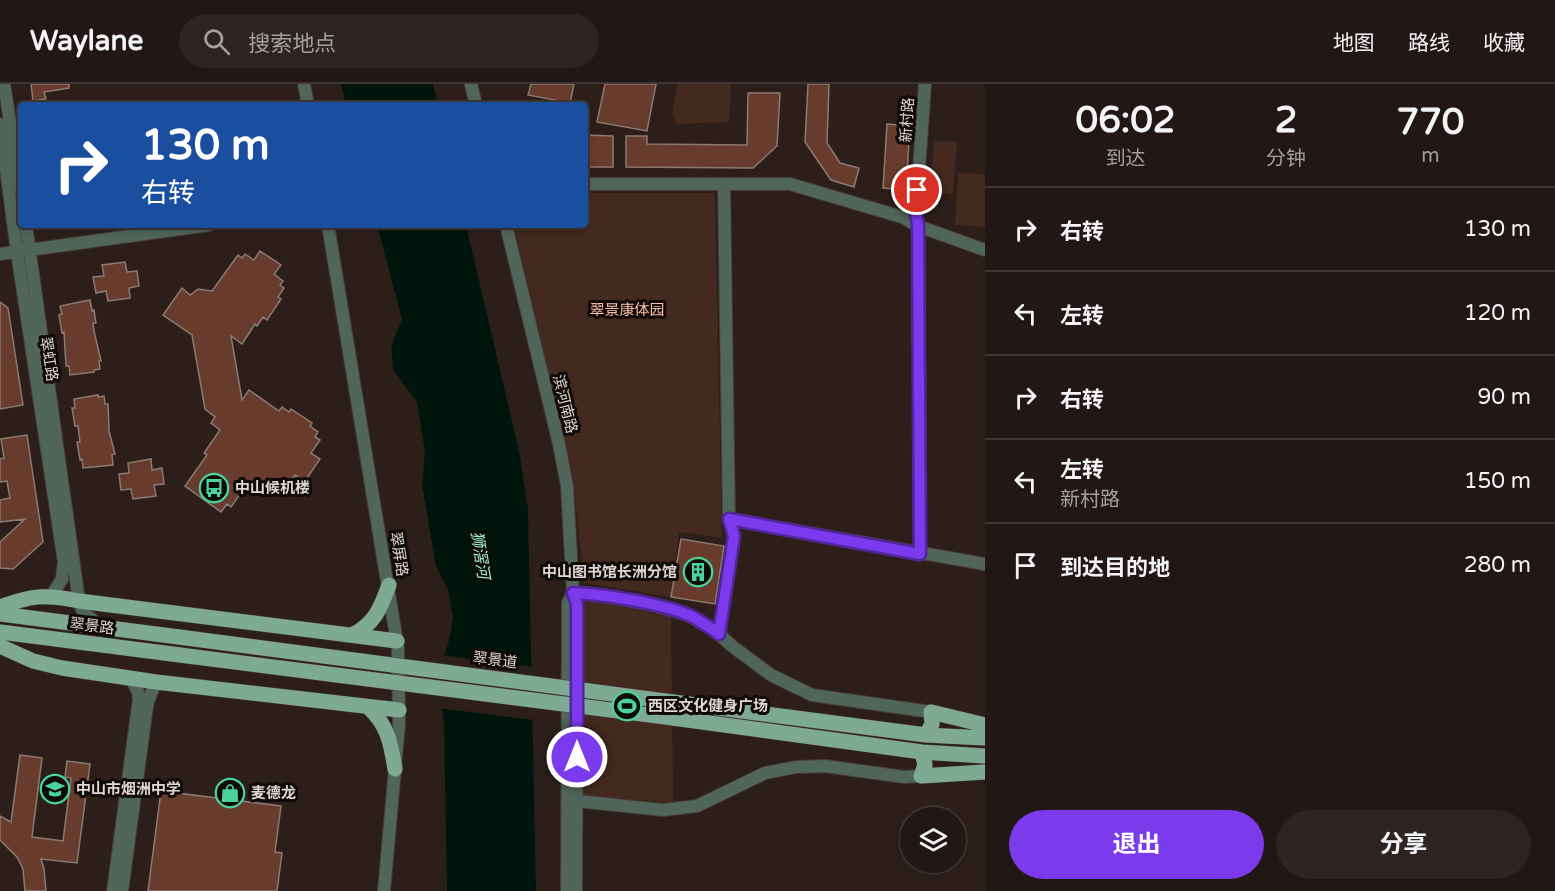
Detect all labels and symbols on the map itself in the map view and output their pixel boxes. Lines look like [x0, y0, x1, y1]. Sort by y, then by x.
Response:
street label: 新村路 [896, 97, 918, 143]
pin [891, 164, 942, 215]
park label: 翠景康体园 [589, 301, 665, 319]
street label: 翠虹路 [37, 335, 61, 383]
street label: 滨河南路 [549, 373, 581, 435]
bus stop icon: 中山候机楼 [198, 472, 230, 504]
place label: 中山候机楼 [235, 479, 310, 497]
street label: 翠屏路 [387, 530, 411, 578]
water label: 狮滘河 [466, 530, 494, 583]
building icon: 中山图书馆长洲分馆 [682, 556, 714, 588]
place label: 中山图书馆长洲分馆 [542, 563, 677, 581]
street label: 翠景路 [69, 614, 115, 638]
street label: 翠景道 [472, 648, 518, 672]
sports icon: 西区文化健身广场 [611, 690, 643, 722]
place label: 西区文化健身广场 [648, 697, 768, 715]
position arrow [545, 725, 609, 789]
school or university icon: 中山市烟洲中学 [39, 773, 71, 805]
shop icon: 麦德龙 [214, 777, 246, 809]
place label: 中山市烟洲中学 [76, 780, 181, 798]
place label: 麦德龙 [251, 784, 296, 802]

